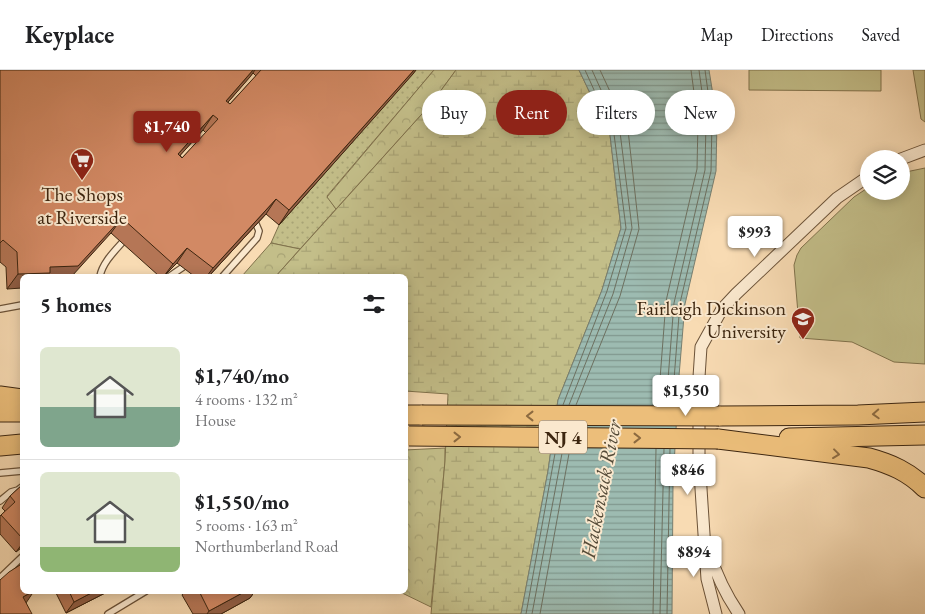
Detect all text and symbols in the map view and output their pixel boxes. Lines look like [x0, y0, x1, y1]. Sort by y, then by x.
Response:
text: Keyplace [25, 19, 114, 50]
text: Map [701, 23, 733, 46]
text: Directions [761, 23, 833, 46]
text: Saved [861, 23, 900, 46]
chip: Buy [422, 90, 486, 135]
chip: Rent [496, 90, 567, 135]
chip: Filters [577, 90, 655, 135]
chip: New [665, 90, 735, 135]
pin: $1,740 [126, 111, 208, 153]
text: $1,740 [144, 116, 190, 137]
supermarket icon: The Shops at Riverside [69, 147, 95, 181]
map controls [860, 150, 910, 200]
button: layers [860, 150, 910, 200]
place label: The Shops at Riverside [37, 181, 127, 230]
pin: $993 [725, 216, 785, 258]
text: $993 [739, 221, 771, 242]
icon: filters [360, 290, 388, 318]
text: 5 homes [40, 291, 112, 318]
place label: Fairleigh Dickinson University [636, 295, 786, 344]
school or university icon: Fairleigh Dickinson University [790, 306, 816, 340]
text: $1,740/mo [195, 362, 289, 389]
icon: home [80, 367, 140, 427]
pin: $1,550 [645, 374, 727, 417]
text: $1,550 [663, 380, 709, 401]
text: 4 rooms · 132 m² [195, 389, 298, 410]
one-way arrow [872, 409, 880, 420]
text: House [195, 410, 236, 431]
one-way arrow [526, 411, 534, 421]
water label: Hackensack River [574, 416, 627, 561]
road number: NJ 4 [539, 421, 587, 454]
one-way arrow [454, 431, 462, 442]
one-way arrow [634, 433, 642, 443]
one-way arrow [832, 448, 840, 459]
pin: $846 [658, 454, 718, 496]
text: $846 [672, 459, 704, 480]
text: $1,550/mo [195, 488, 289, 515]
icon: home [80, 492, 140, 552]
text: 5 rooms · 163 m² [195, 515, 298, 536]
text: Northumberland Road [195, 536, 338, 557]
pin: $894 [664, 536, 724, 578]
text: $894 [678, 541, 710, 562]

